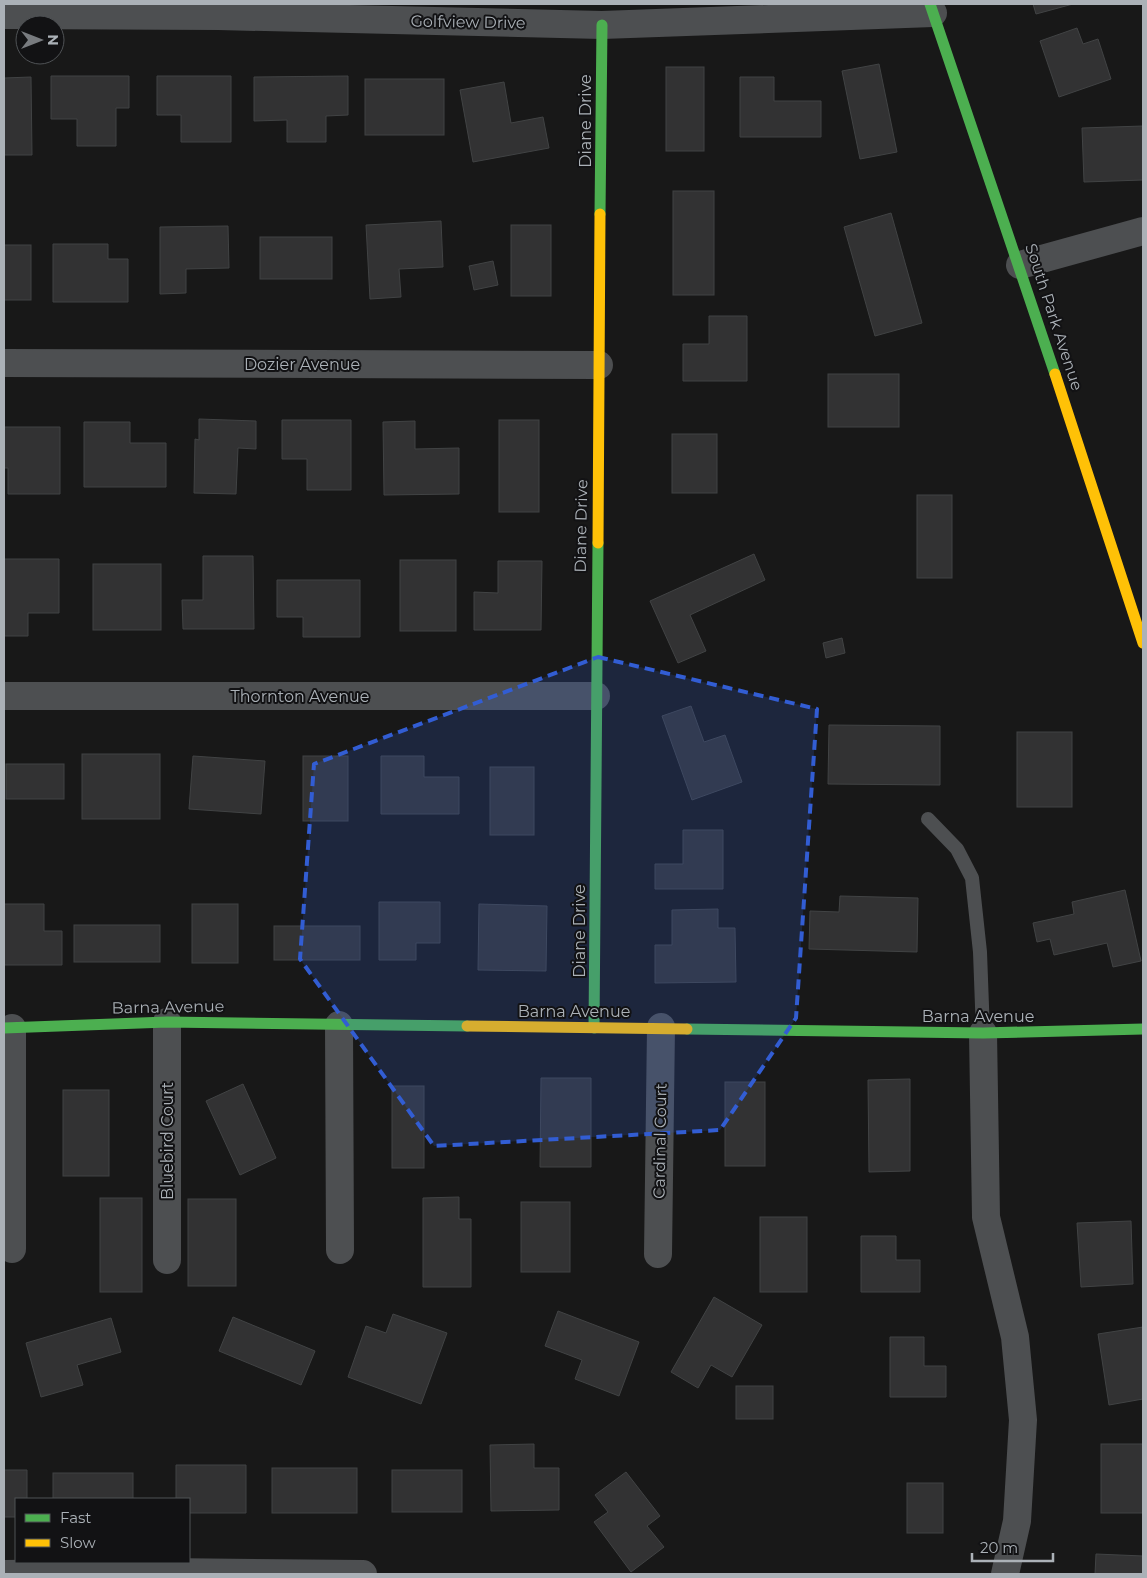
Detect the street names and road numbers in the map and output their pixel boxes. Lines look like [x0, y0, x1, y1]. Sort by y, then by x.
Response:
street label: Golfview Drive [410, 11, 526, 33]
street label: Diane Drive [576, 74, 595, 168]
street label: South Park Avenue [1021, 241, 1087, 393]
street label: Dozier Avenue [244, 355, 360, 374]
street label: Diane Drive [571, 479, 591, 573]
street label: Thornton Avenue [231, 687, 369, 706]
street label: Diane Drive [570, 884, 589, 978]
street label: Barna Avenue [112, 997, 224, 1017]
street label: Barna Avenue [518, 1002, 630, 1021]
street label: Barna Avenue [922, 1007, 1034, 1026]
street label: Bluebird Court [158, 1081, 177, 1200]
street label: Cardinal Court [649, 1082, 671, 1199]

